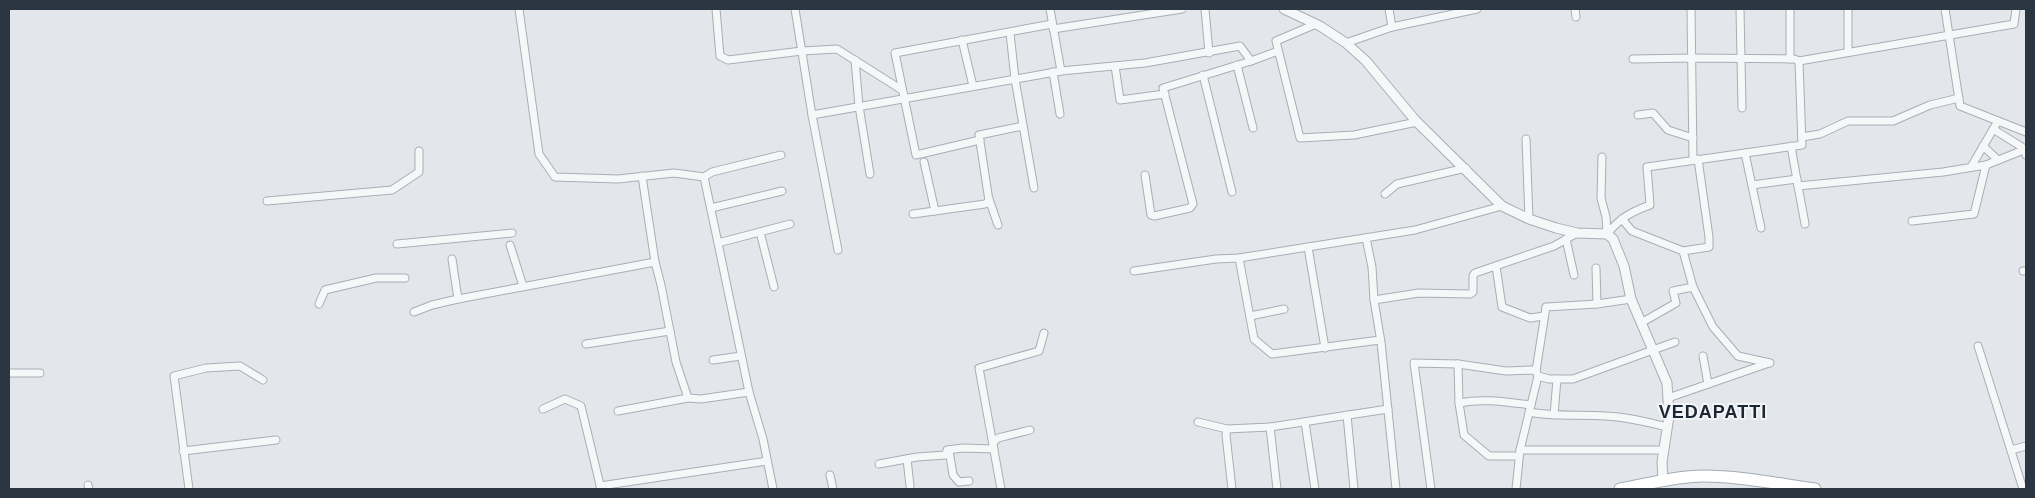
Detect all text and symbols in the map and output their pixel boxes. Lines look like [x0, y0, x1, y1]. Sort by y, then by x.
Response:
district label: VEDAPATTI [1659, 402, 1767, 422]

